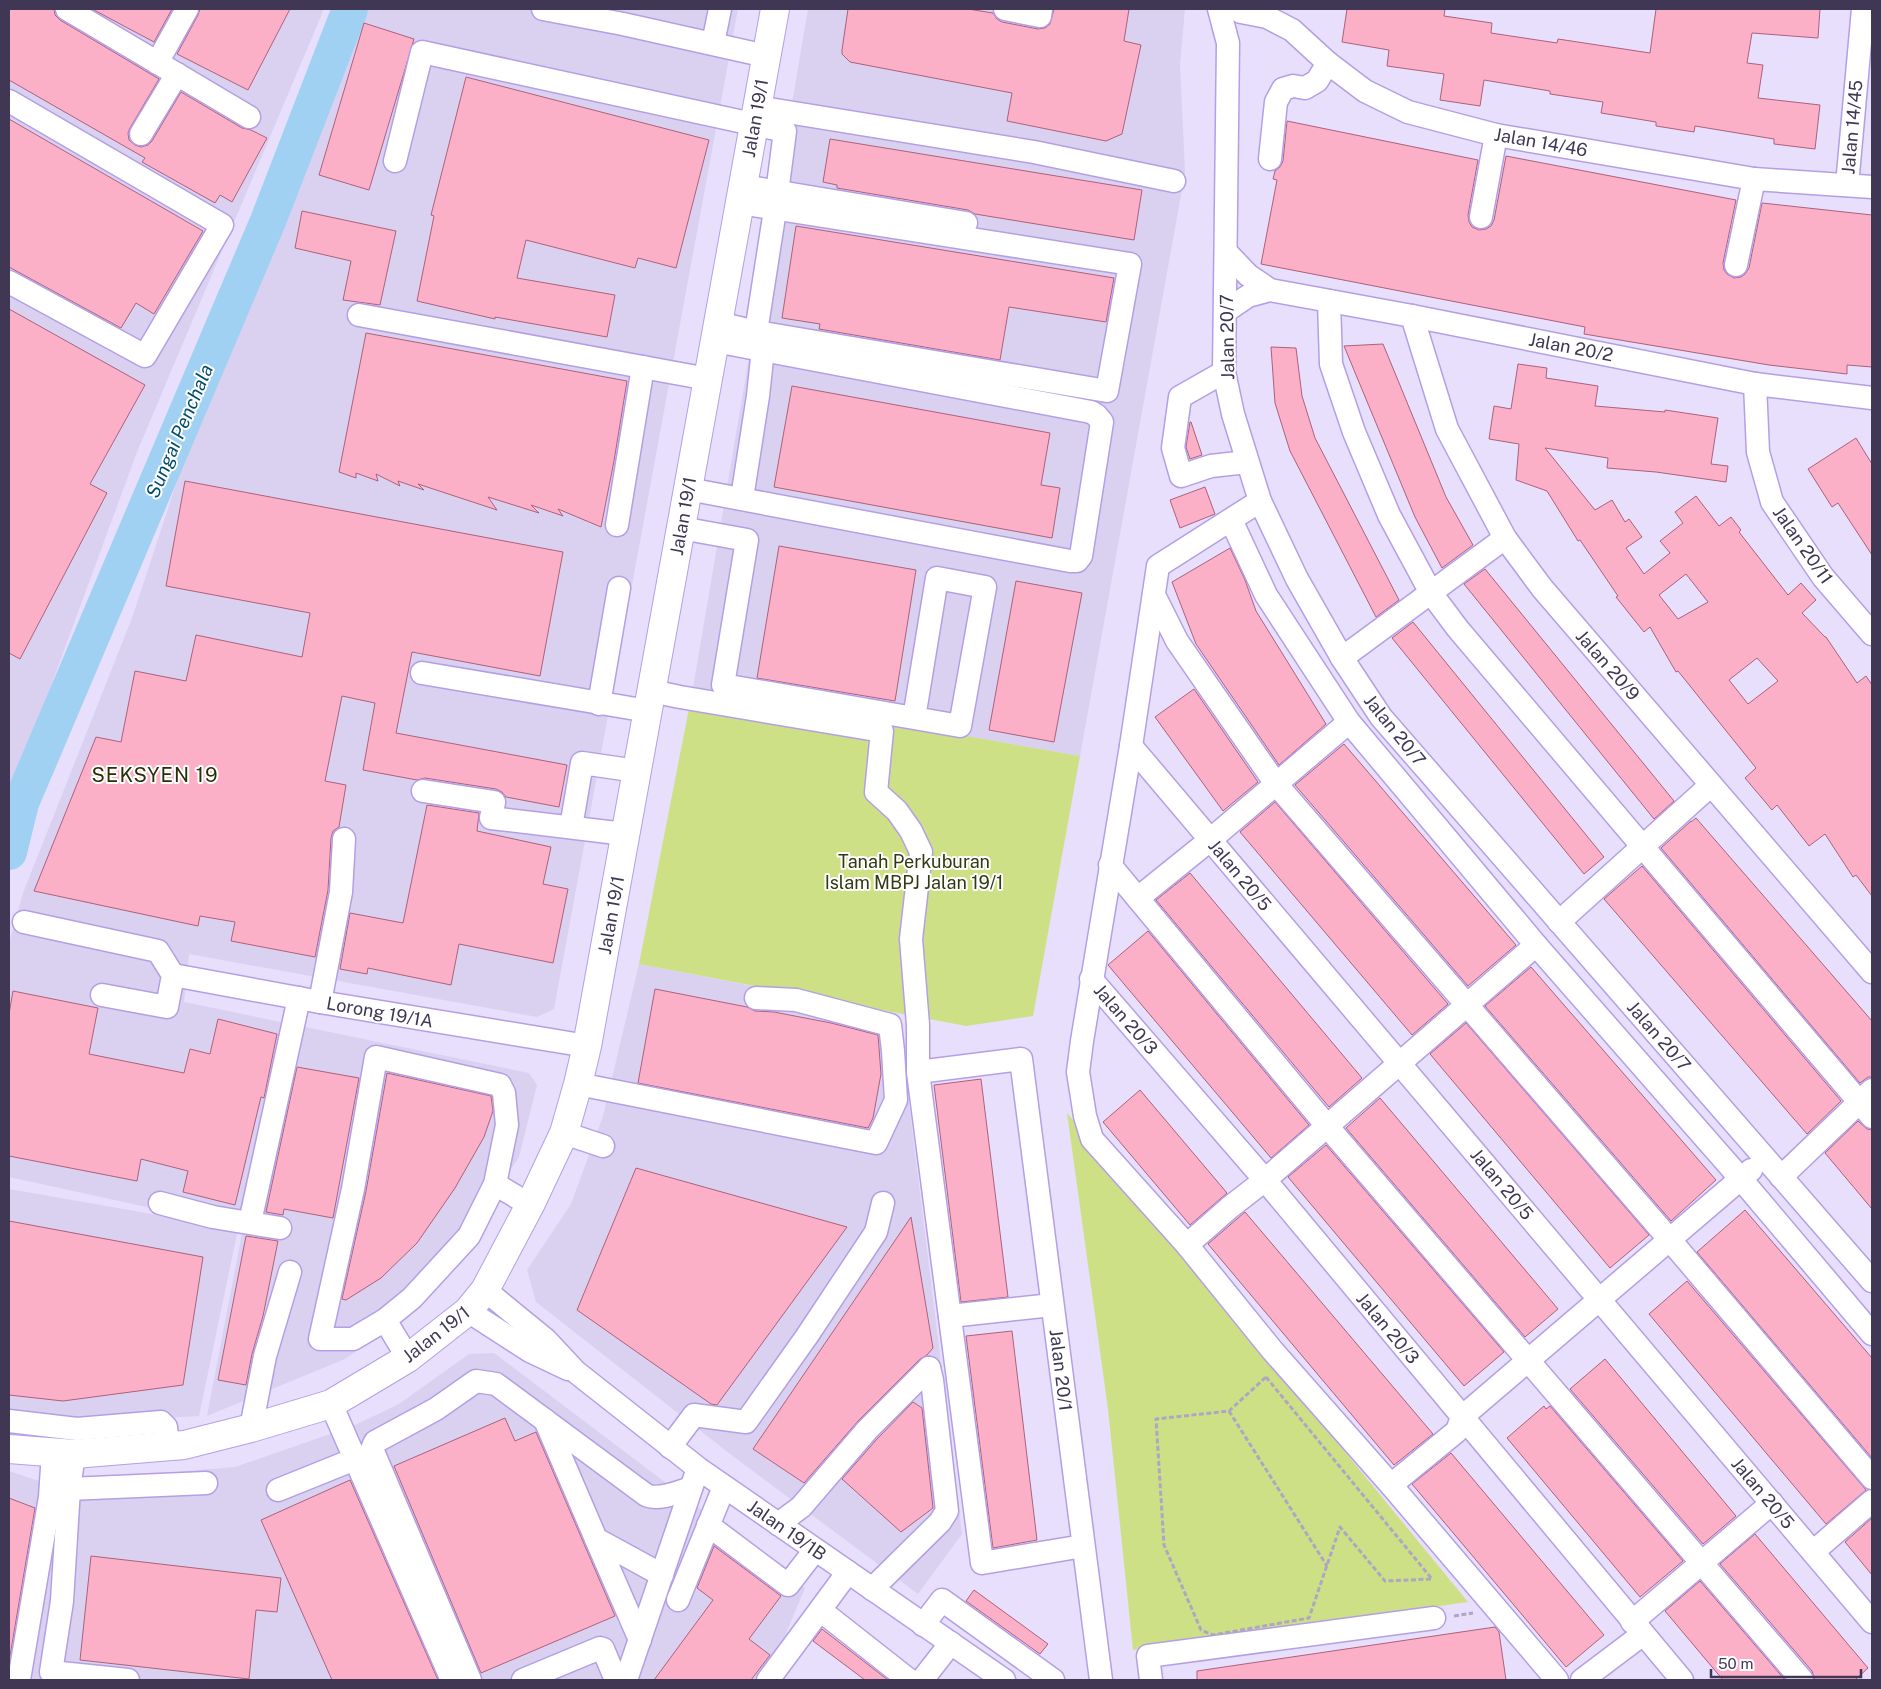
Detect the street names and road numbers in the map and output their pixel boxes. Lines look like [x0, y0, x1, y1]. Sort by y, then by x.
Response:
street label: Jalan 19/1 [738, 77, 772, 159]
street label: Jalan 14/45 [1837, 79, 1867, 175]
street label: Jalan 14/46 [1493, 123, 1589, 161]
street label: Jalan 20/7 [1216, 294, 1238, 380]
street label: Jalan 20/2 [1527, 329, 1615, 365]
street label: Jalan 19/1 [666, 475, 700, 557]
street label: Jalan 20/11 [1769, 502, 1837, 588]
street label: Jalan 20/9 [1572, 626, 1644, 704]
street label: Jalan 20/7 [1360, 690, 1430, 770]
street label: Jalan 20/5 [1204, 835, 1276, 915]
street label: Jalan 19/1 [594, 874, 628, 956]
street label: Jalan 20/3 [1090, 979, 1162, 1059]
street label: Lorong 19/1A [325, 992, 435, 1032]
street label: Jalan 20/7 [1623, 997, 1695, 1075]
street label: Jalan 20/5 [1466, 1144, 1538, 1224]
street label: Jalan 20/3 [1352, 1288, 1424, 1368]
street label: Jalan 19/1 [398, 1301, 474, 1367]
street label: Jalan 20/1 [1046, 1328, 1076, 1412]
street label: Jalan 20/5 [1727, 1453, 1799, 1533]
street label: Jalan 19/1B [744, 1495, 830, 1565]

